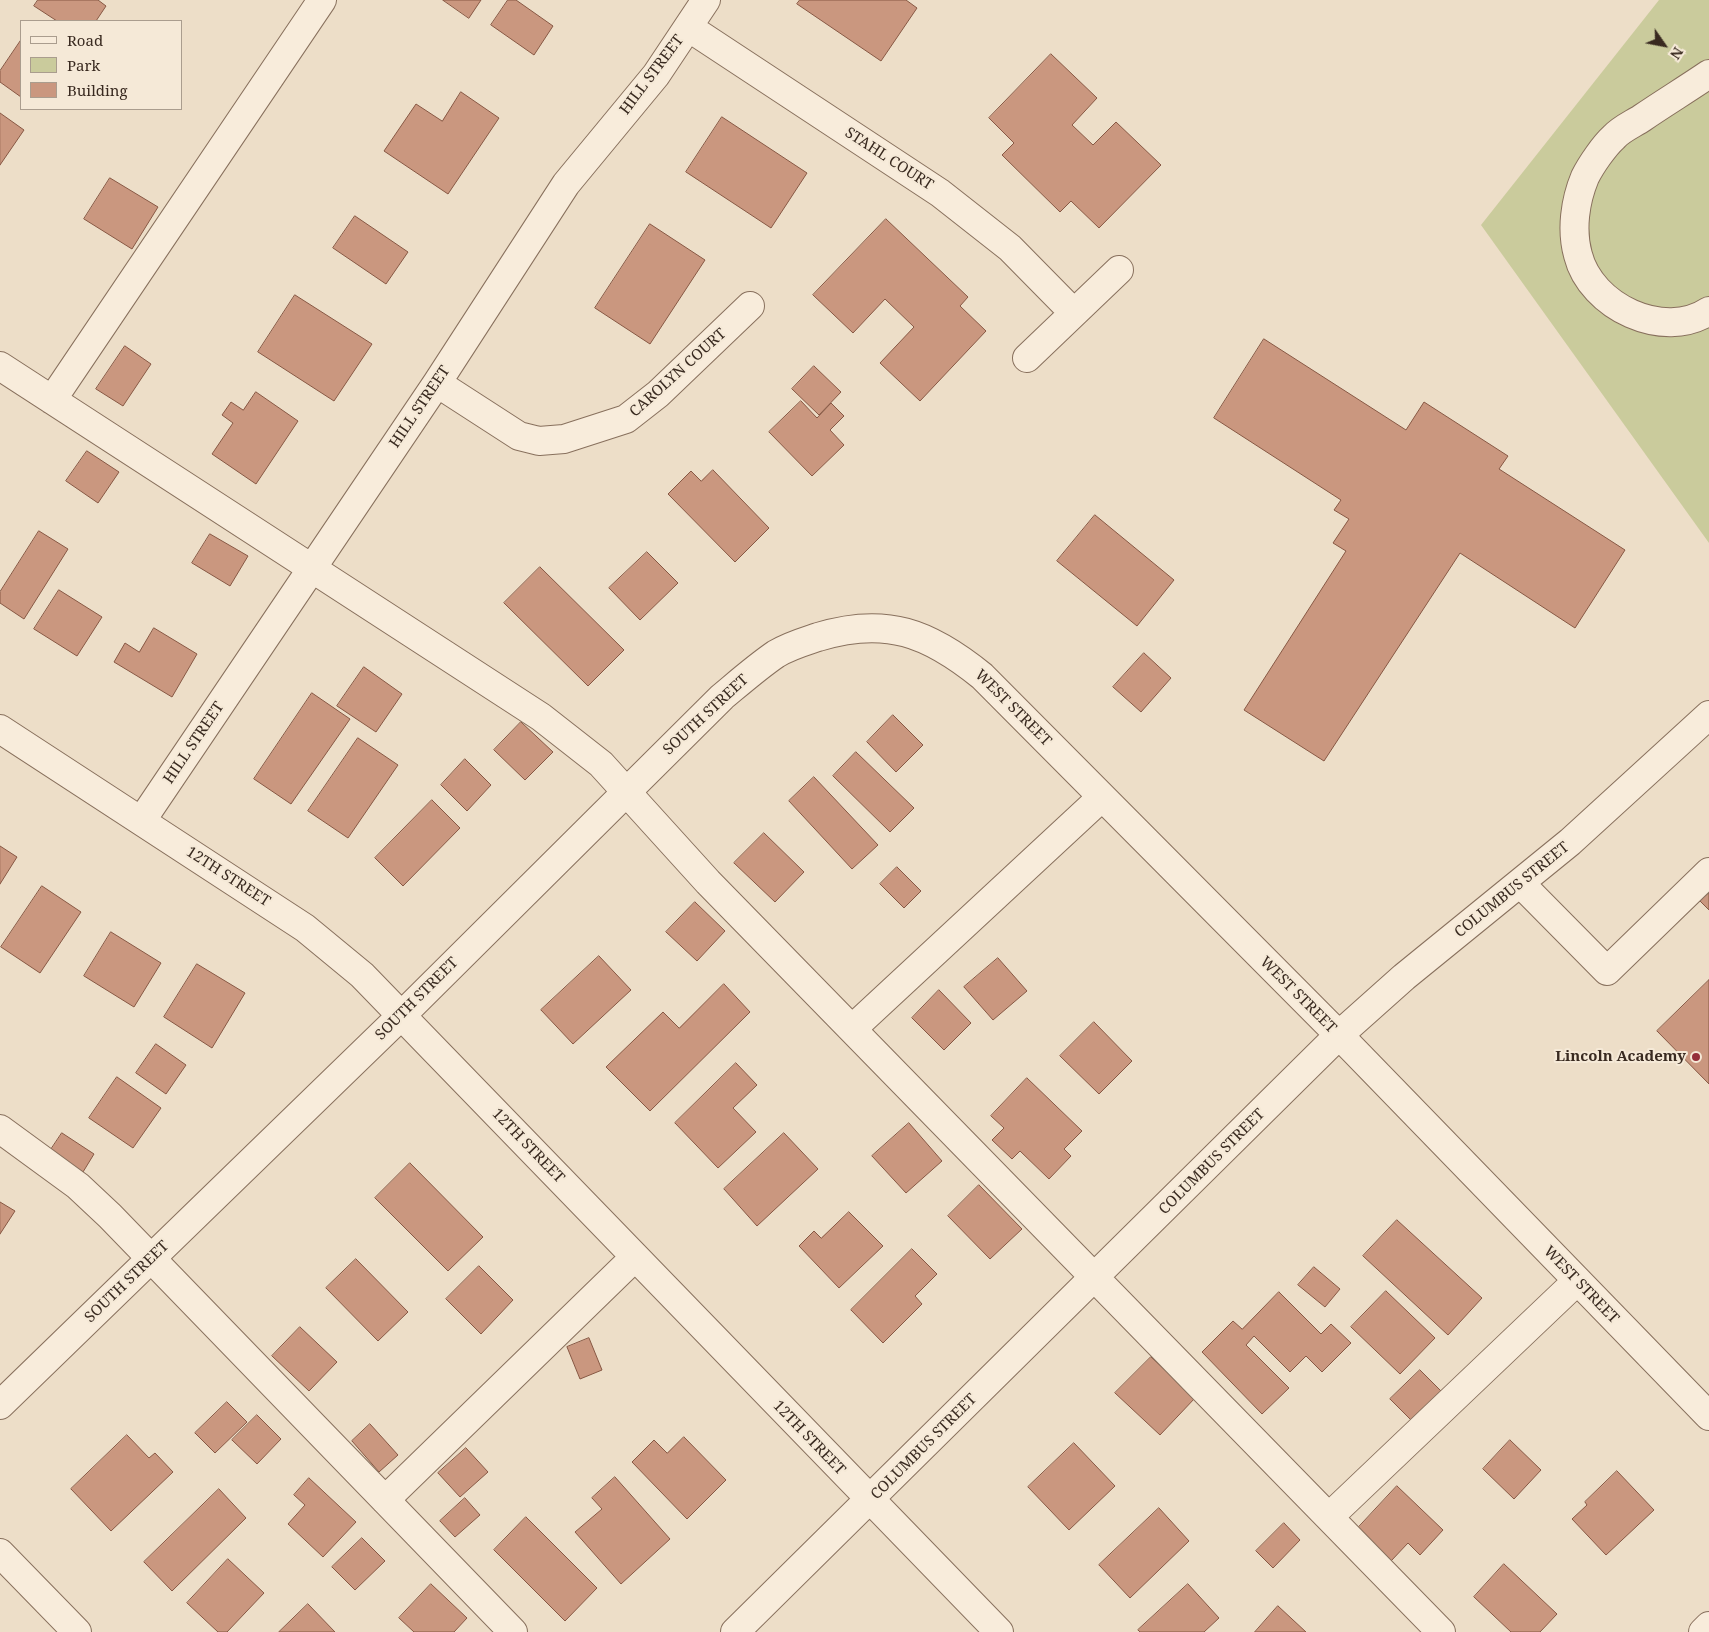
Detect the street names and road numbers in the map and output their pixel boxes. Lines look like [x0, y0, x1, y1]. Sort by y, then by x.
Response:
street label: HILL STREET [616, 32, 688, 118]
street label: STAHL COURT [841, 124, 937, 194]
street label: CAROLYN COURT [626, 325, 730, 421]
street label: HILL STREET [386, 363, 454, 451]
street label: WEST STREET [971, 666, 1055, 750]
street label: SOUTH STREET [660, 671, 752, 759]
street label: HILL STREET [160, 699, 228, 787]
street label: COLUMBUS STREET [1451, 838, 1573, 942]
street label: 12TH STREET [183, 843, 273, 911]
street label: WEST STREET [1256, 953, 1340, 1037]
street label: SOUTH STREET [372, 954, 462, 1044]
street label: 12TH STREET [488, 1105, 568, 1187]
street label: COLUMBUS STREET [1155, 1105, 1269, 1219]
street label: SOUTH STREET [81, 1237, 173, 1327]
street label: WEST STREET [1540, 1242, 1622, 1328]
street label: COLUMBUS STREET [867, 1390, 981, 1504]
street label: 12TH STREET [769, 1397, 849, 1479]

